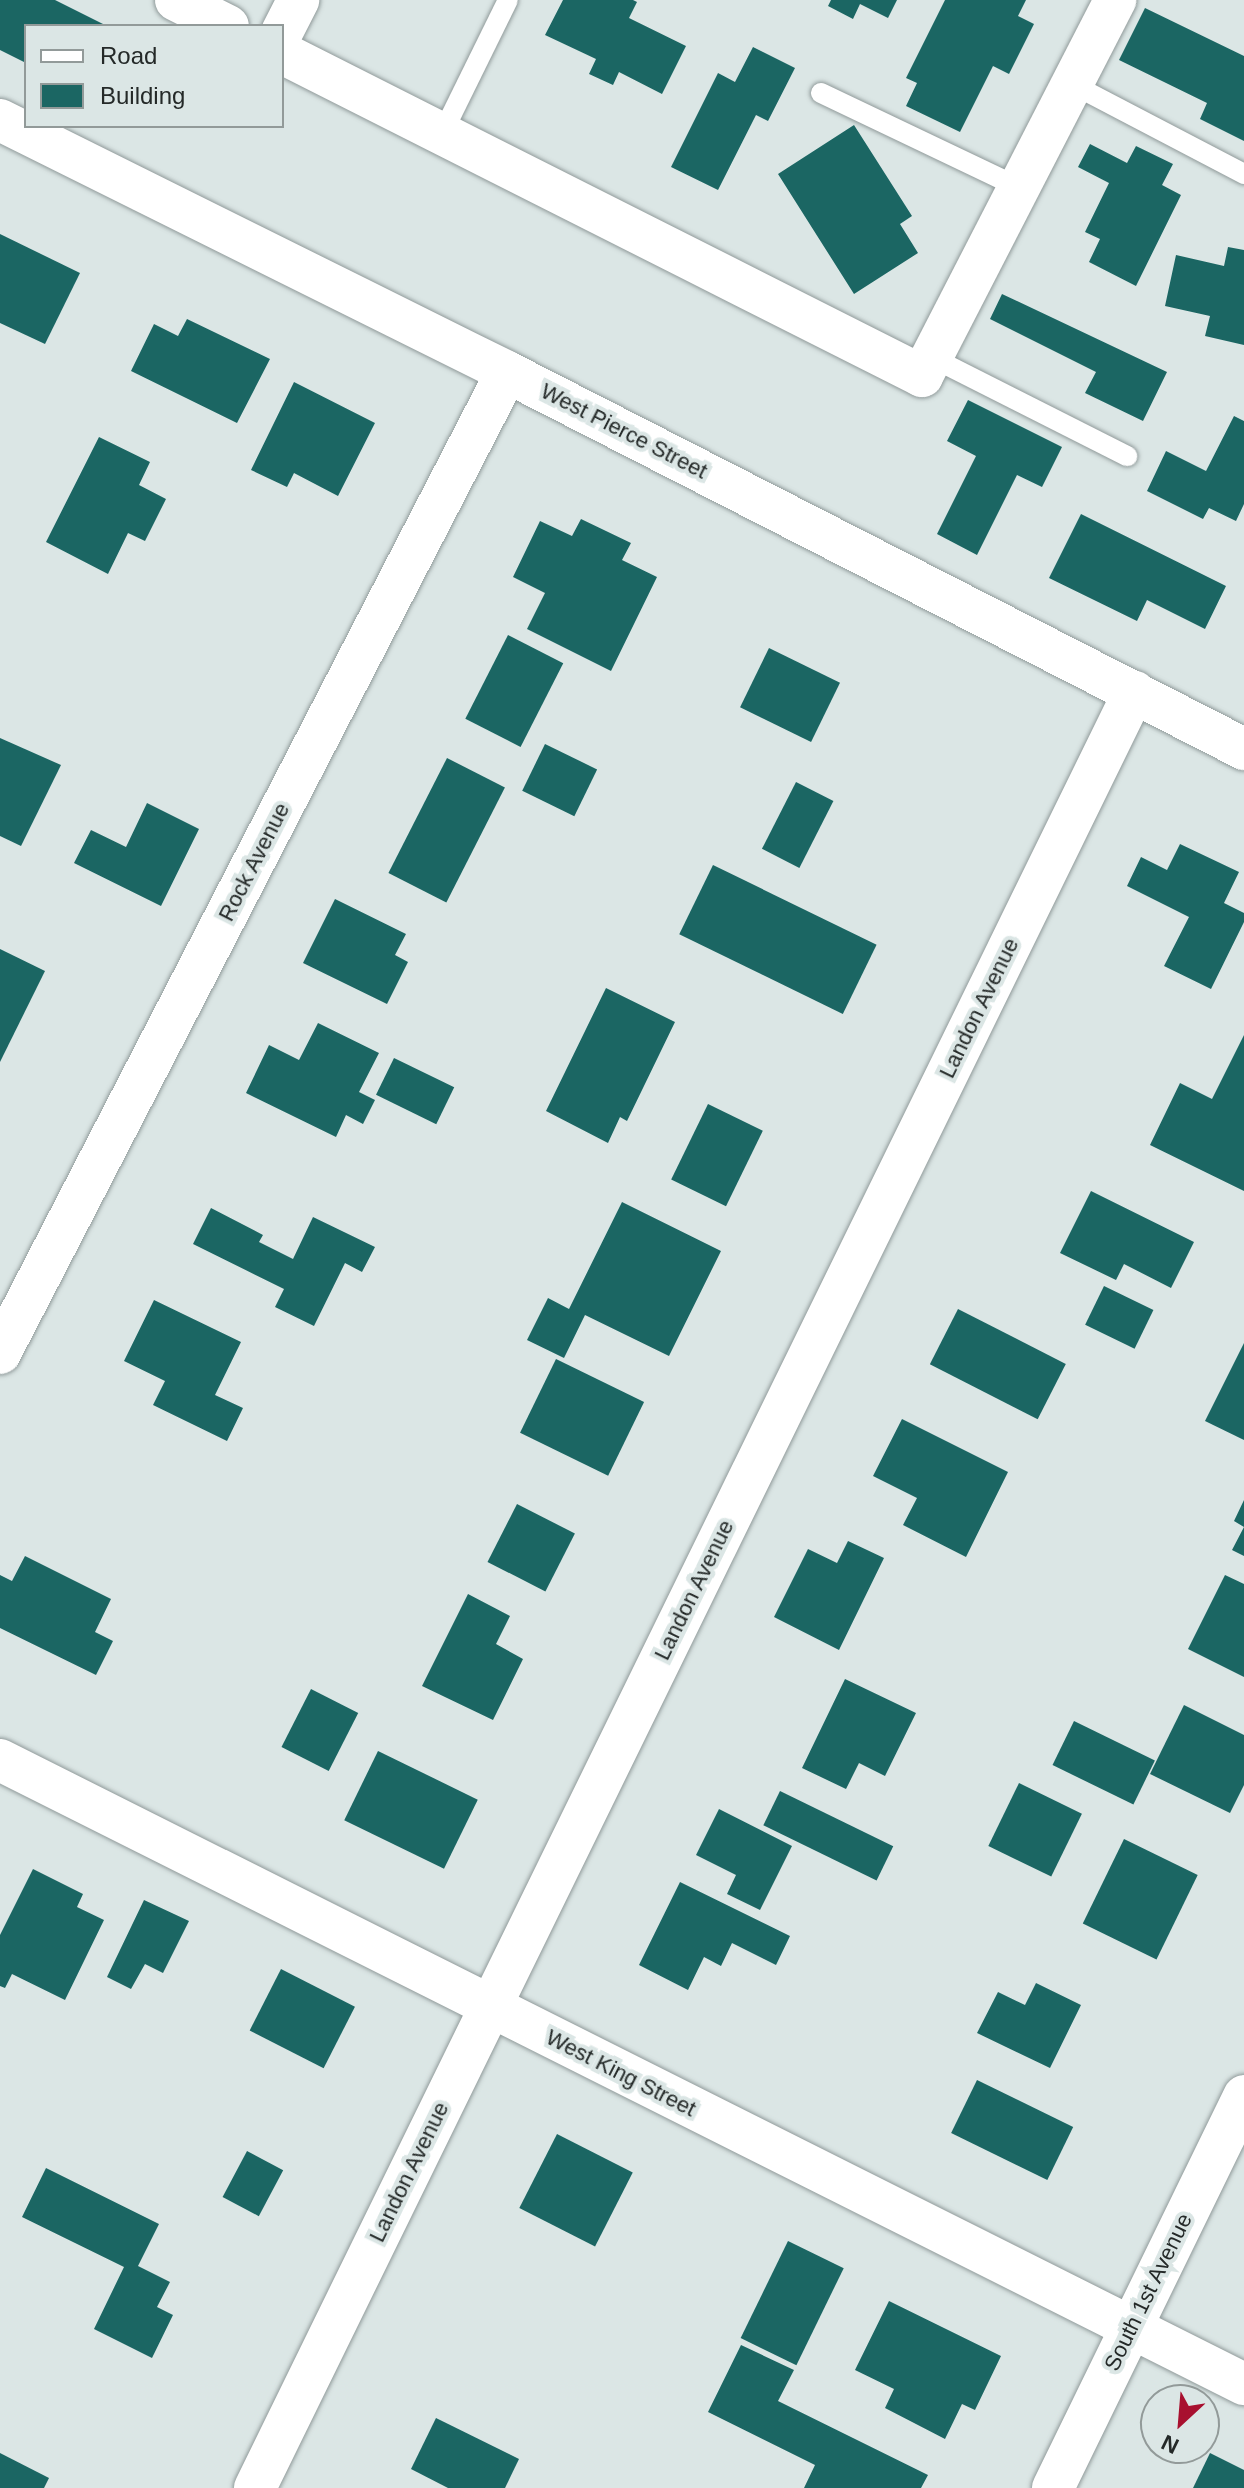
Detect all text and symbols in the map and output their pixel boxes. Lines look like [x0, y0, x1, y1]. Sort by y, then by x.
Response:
legend [24, 24, 284, 128]
text: Road [100, 42, 157, 69]
text: Building [100, 82, 185, 109]
street label: West Pierce Street [536, 378, 712, 484]
street label: Rock Avenue [213, 798, 295, 926]
street label: Landon Avenue [933, 933, 1025, 1083]
street label: Landon Avenue [648, 1515, 740, 1665]
street label: West King Street [542, 2024, 700, 2122]
street label: Landon Avenue [363, 2097, 455, 2247]
street label: South 1st Avenue [1098, 2208, 1198, 2376]
north arrow [1140, 2384, 1220, 2464]
text: N [1158, 2430, 1183, 2459]

